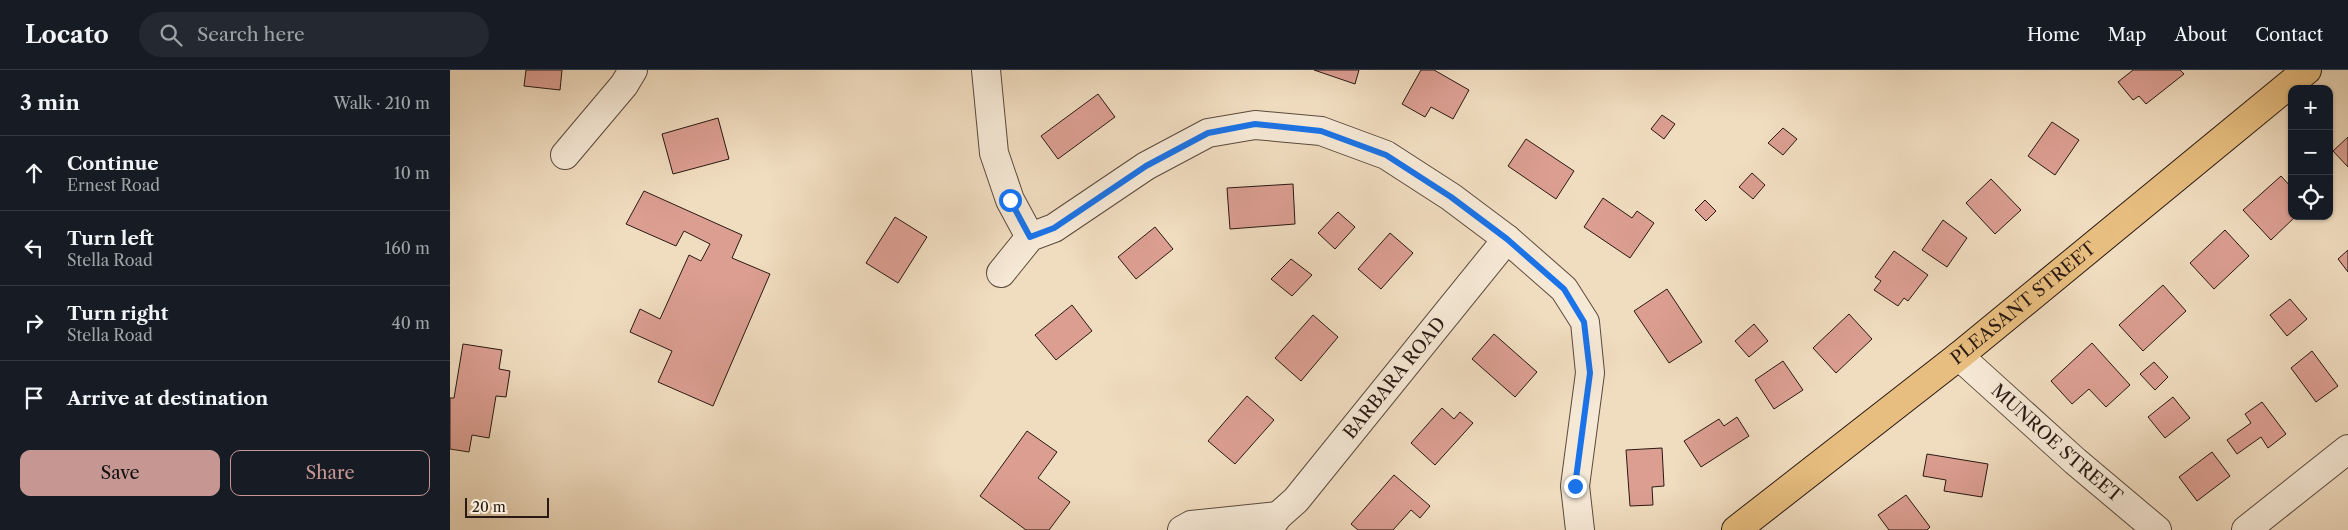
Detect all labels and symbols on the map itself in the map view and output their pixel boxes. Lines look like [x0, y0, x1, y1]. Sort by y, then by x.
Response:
route start [999, 189, 1022, 212]
street label: PLEASANT STREET [1946, 237, 2101, 369]
street label: BARBARA ROAD [1339, 313, 1450, 443]
street label: MUNROE STREET [1987, 379, 2127, 507]
route end [1564, 475, 1587, 498]
scale bar [465, 495, 549, 518]

